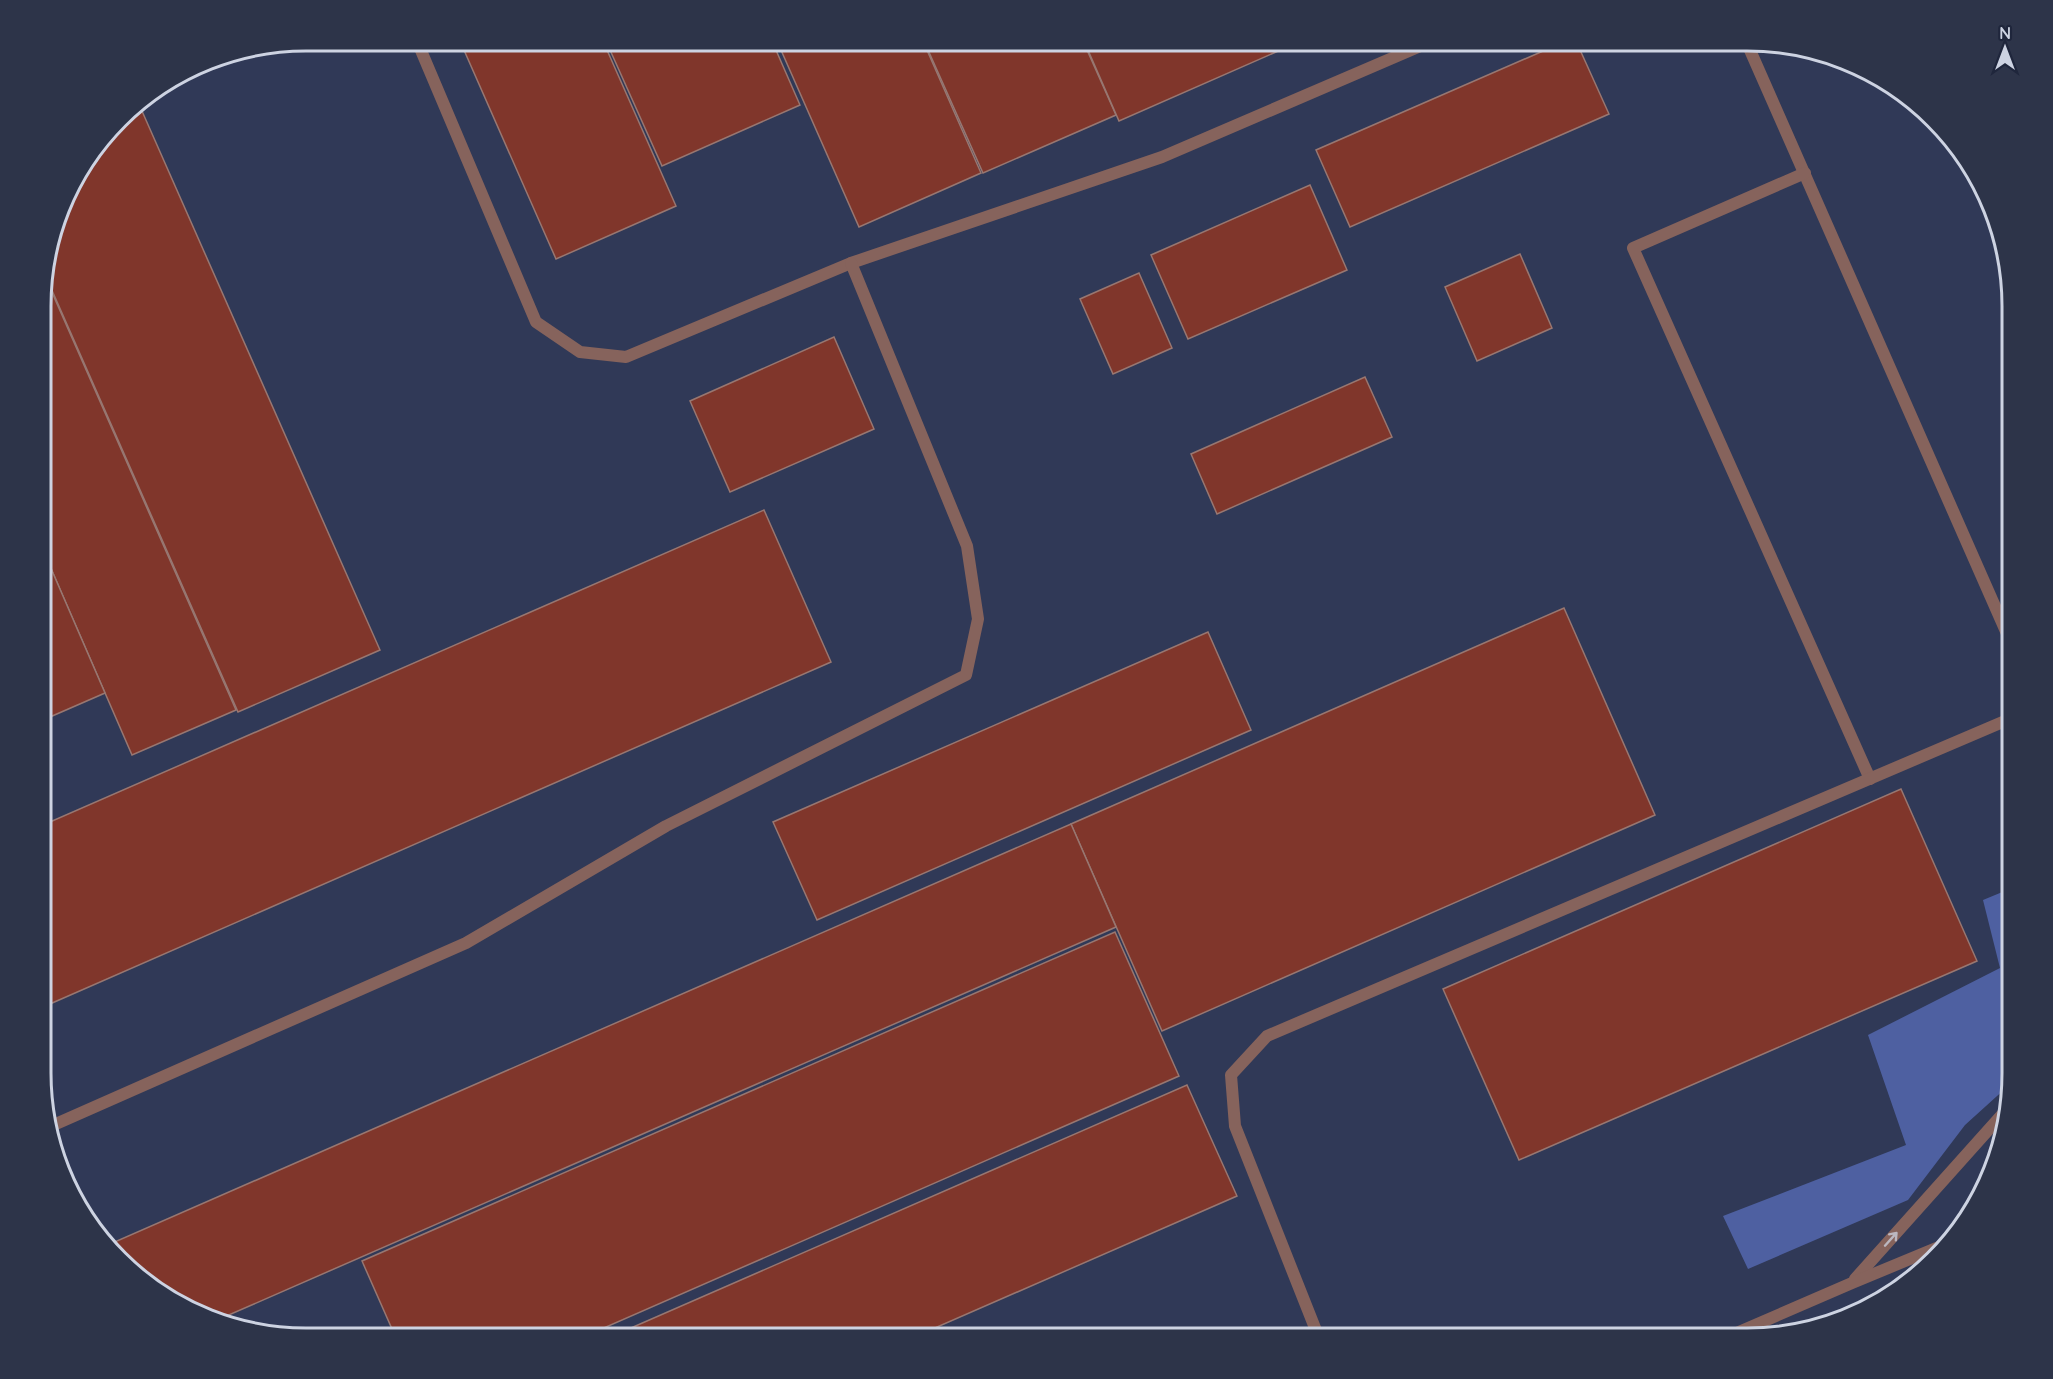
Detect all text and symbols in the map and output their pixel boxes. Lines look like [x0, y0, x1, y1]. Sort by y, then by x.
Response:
north arrow [1975, 18, 2035, 78]
text: N [1999, 23, 2011, 43]
one-way arrow [1884, 1232, 1898, 1247]

